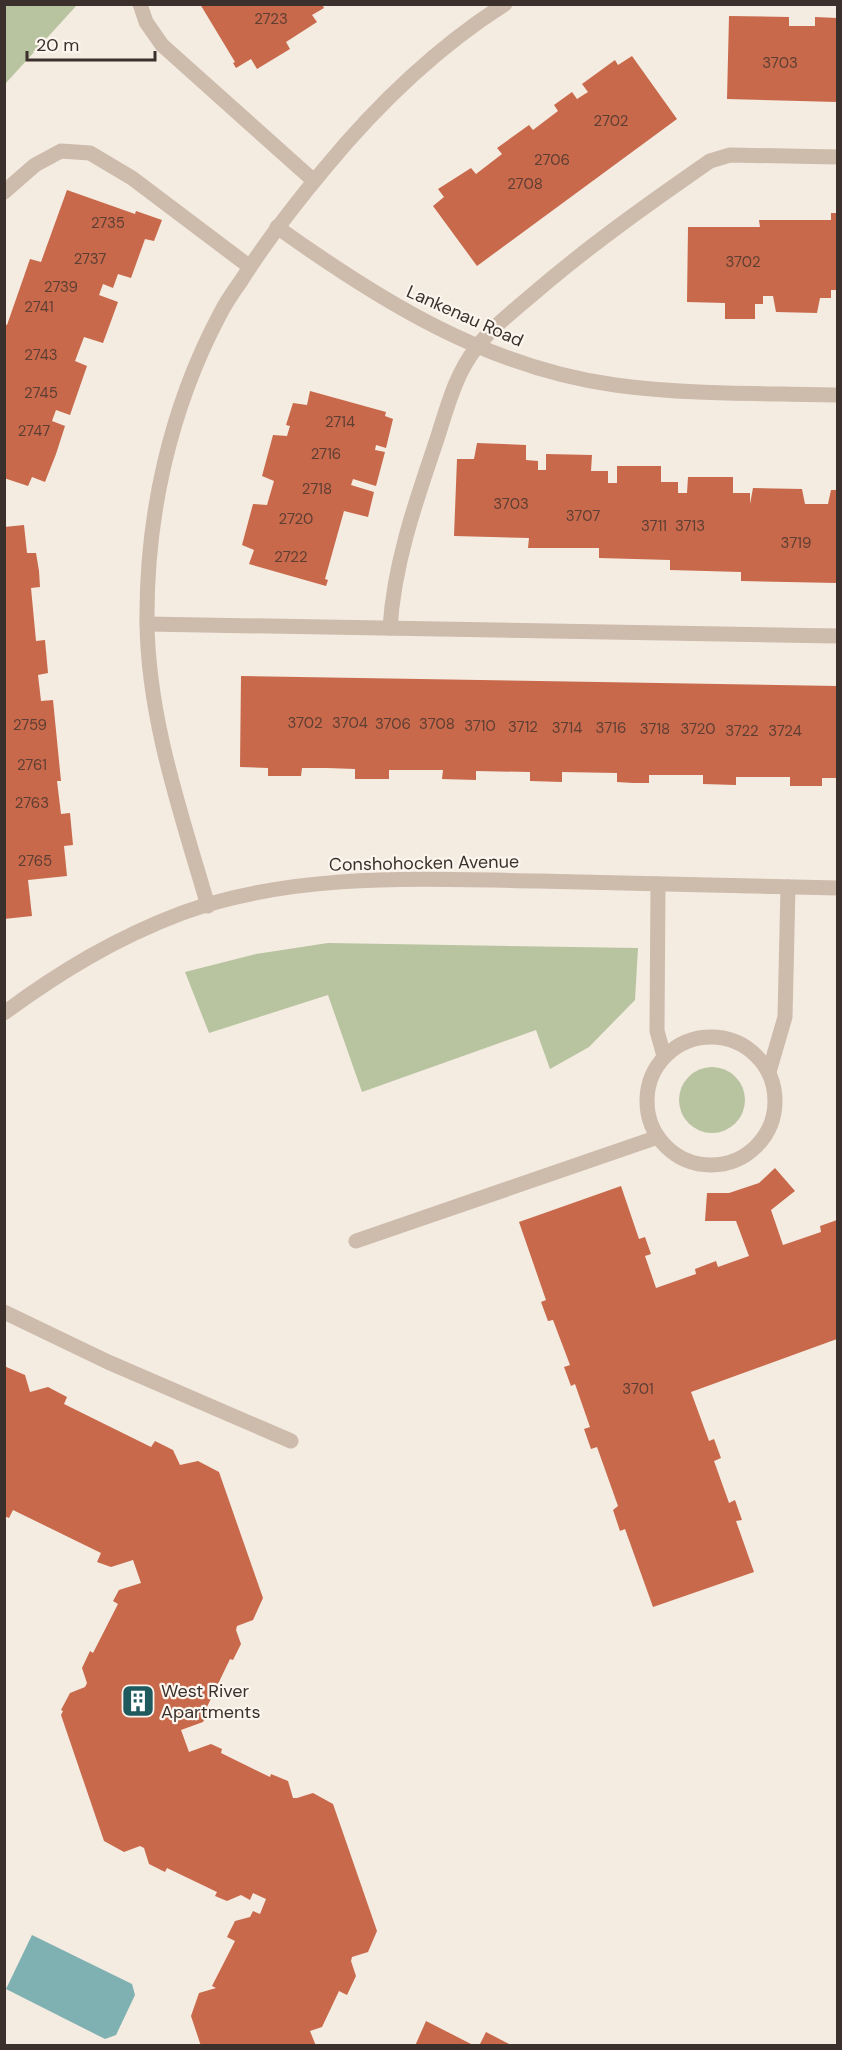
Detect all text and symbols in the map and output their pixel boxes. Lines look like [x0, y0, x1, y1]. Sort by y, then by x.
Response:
house number: 2723 [254, 9, 288, 29]
scale bar [27, 24, 154, 62]
text: 20 m [36, 33, 79, 57]
house number: 3703 [762, 53, 798, 73]
house number: 2702 [594, 111, 628, 131]
house number: 2706 [534, 150, 570, 170]
house number: 2708 [507, 174, 543, 194]
house number: 2735 [91, 213, 125, 233]
house number: 2737 [74, 249, 106, 269]
house number: 3702 [725, 252, 761, 272]
house number: 2739 [44, 277, 78, 297]
street label: Lankenau Road [403, 280, 527, 352]
house number: 2741 [24, 297, 54, 317]
house number: 2743 [24, 345, 58, 365]
house number: 2745 [24, 383, 58, 403]
house number: 2714 [325, 412, 355, 432]
house number: 2747 [18, 421, 50, 441]
house number: 2716 [311, 444, 341, 464]
house number: 2718 [302, 479, 332, 499]
house number: 3703 [493, 494, 529, 514]
house number: 3707 [566, 506, 600, 526]
house number: 2720 [279, 509, 313, 529]
house number: 3711 [641, 516, 667, 536]
house number: 3713 [675, 516, 705, 536]
house number: 3719 [781, 533, 811, 553]
house number: 2722 [274, 547, 308, 567]
house number: 3702 [287, 713, 323, 733]
house number: 3704 [332, 713, 368, 733]
house number: 3706 [375, 714, 411, 734]
house number: 3708 [419, 714, 455, 734]
house number: 2759 [13, 715, 47, 735]
house number: 3710 [464, 716, 496, 736]
house number: 3712 [508, 717, 538, 737]
house number: 3714 [552, 718, 582, 738]
house number: 3716 [596, 718, 626, 738]
house number: 3718 [640, 719, 670, 739]
house number: 3720 [681, 719, 715, 739]
house number: 3722 [725, 721, 759, 741]
house number: 3724 [768, 721, 802, 741]
house number: 2761 [17, 755, 47, 775]
house number: 2763 [15, 793, 49, 813]
street label: Conshohocken Avenue [329, 849, 519, 877]
house number: 2765 [18, 851, 52, 871]
house number: 3701 [622, 1379, 654, 1399]
place label: West River Apartments [161, 1679, 260, 1724]
building icon: West River Apartments [120, 1683, 156, 1719]

